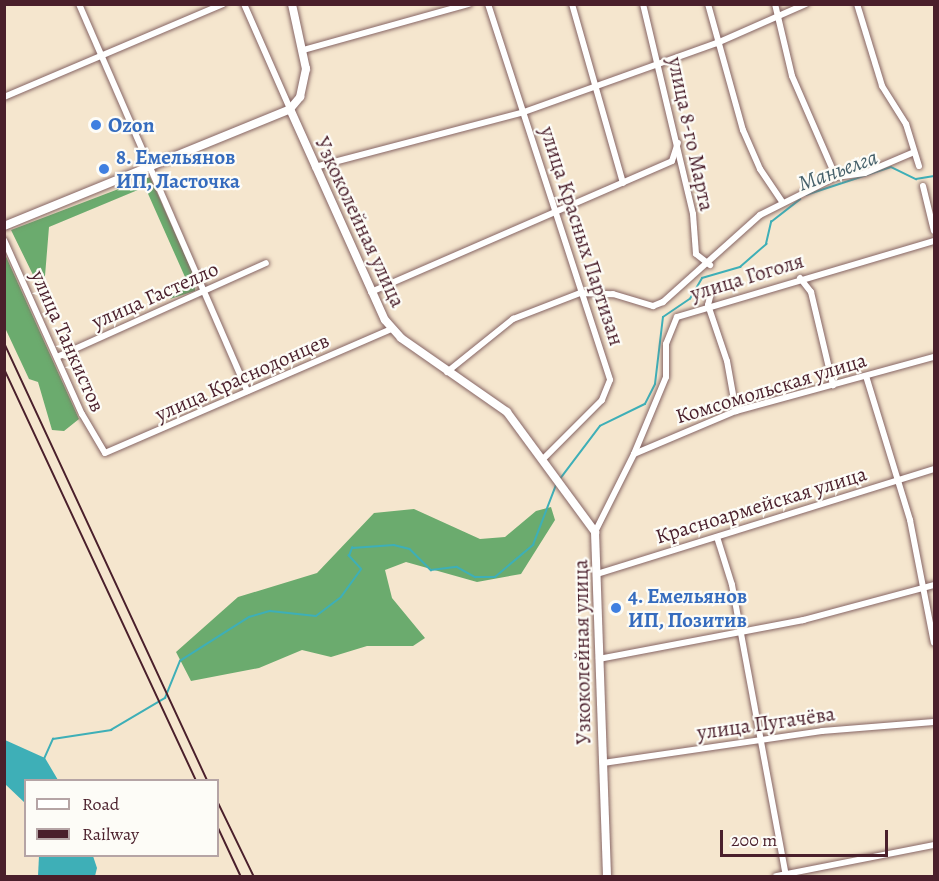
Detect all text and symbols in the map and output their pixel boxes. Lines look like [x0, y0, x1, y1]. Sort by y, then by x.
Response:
street label: улица 8-го Марта [662, 55, 720, 213]
place label: Ozon [108, 112, 154, 138]
marker: Ozon [89, 118, 103, 132]
street label: улица Красных Партизан [535, 123, 629, 349]
street label: Узкоколейная улица [309, 133, 411, 311]
place label: 8. Емельянов ИП, Ласточка [116, 144, 240, 194]
water label: Маньелга [795, 144, 881, 198]
marker: 8. Емельянов ИП, Ласточка [97, 162, 111, 176]
street label: улица Гоголя [687, 248, 807, 306]
street label: улица Гастелло [88, 256, 222, 334]
street label: улица Танкистов [26, 266, 110, 416]
street label: улица Краснодонцев [151, 327, 333, 427]
street label: Комсомольская улица [672, 347, 870, 429]
street label: Красноармейская улица [652, 461, 870, 549]
street label: Узкоколейная улица [568, 559, 596, 745]
place label: 4. Емельянов ИП, Позитив [628, 583, 748, 633]
marker: 4. Емельянов ИП, Позитив [609, 601, 623, 615]
street label: улица Пугачёва [695, 701, 837, 745]
legend [24, 779, 219, 857]
text: Road [82, 792, 119, 816]
scale bar [723, 818, 891, 856]
text: Railway [82, 822, 139, 846]
text: 200 m [731, 828, 777, 852]

